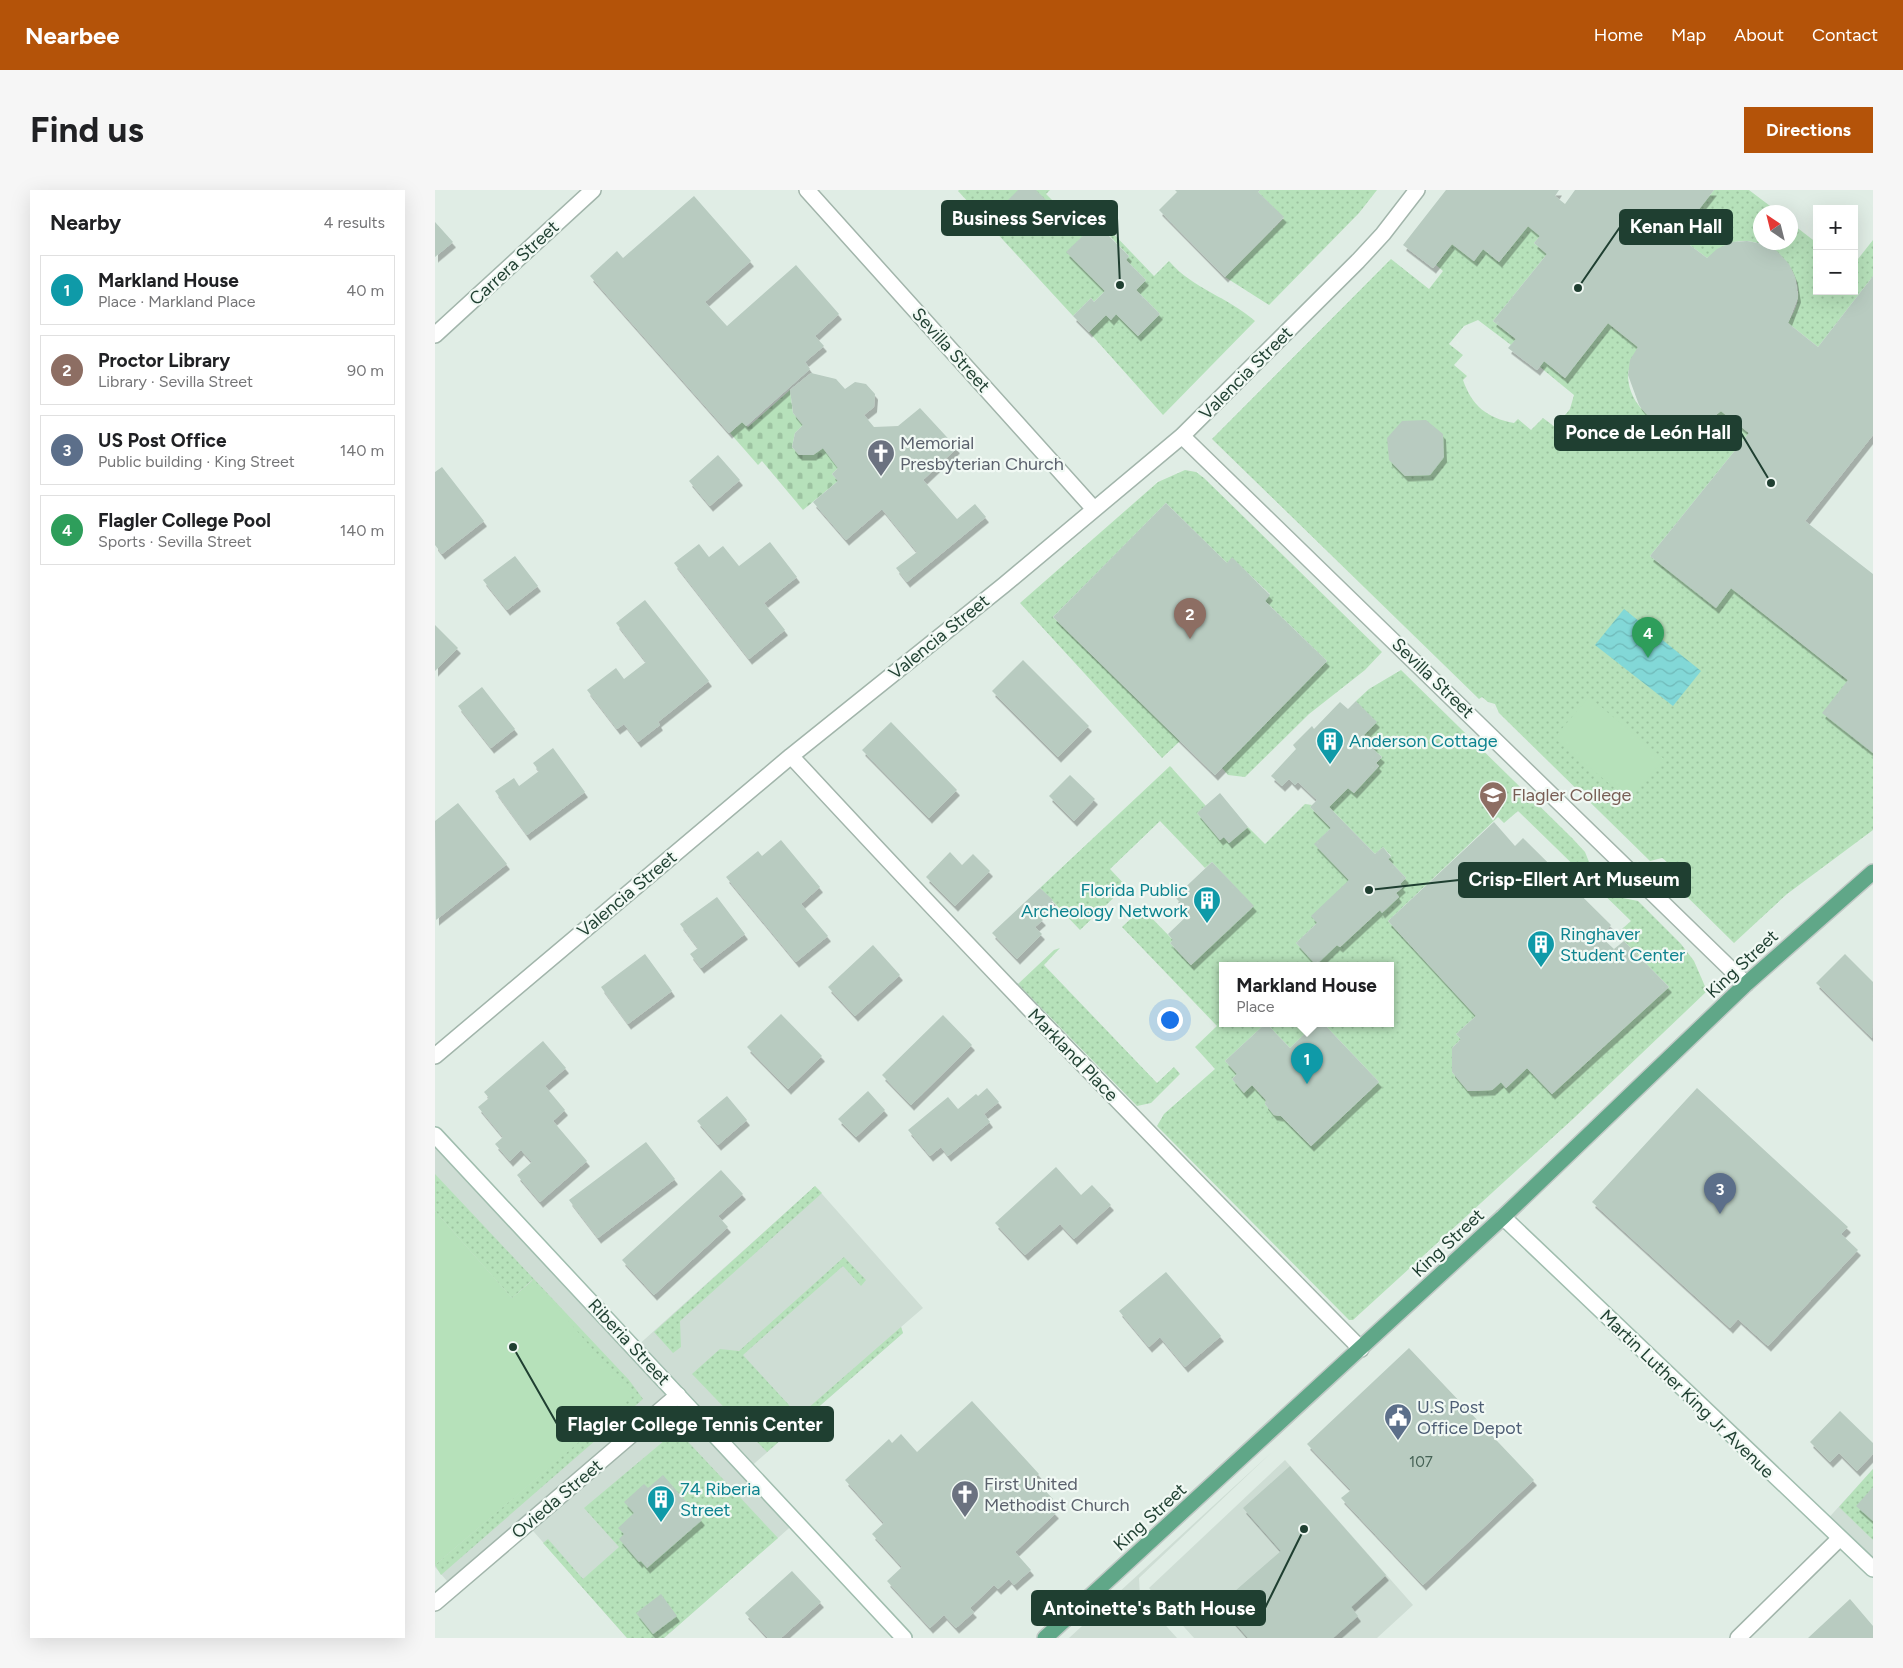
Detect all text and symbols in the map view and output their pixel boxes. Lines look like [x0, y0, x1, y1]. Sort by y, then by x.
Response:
text: Nearbee [25, 21, 120, 50]
text: Home [1594, 24, 1643, 46]
text: Map [1671, 24, 1706, 46]
text: About [1734, 24, 1784, 46]
text: Contact [1812, 24, 1878, 46]
button: Directions [1744, 107, 1873, 153]
text: Find us [30, 109, 144, 151]
callout: Business Services [942, 201, 1117, 235]
north arrow [1753, 205, 1798, 250]
map controls [1813, 205, 1858, 295]
button: + [1813, 205, 1858, 250]
text: Business Services [952, 207, 1106, 230]
text: Nearby [50, 210, 121, 235]
callout: Kenan Hall [1620, 210, 1732, 244]
text: 4 results [324, 213, 385, 232]
text: Kenan Hall [1630, 215, 1722, 238]
street label: Carrera Street [465, 216, 563, 310]
button: − [1813, 250, 1858, 295]
text: Markland House [98, 269, 239, 292]
text: 1 [64, 281, 70, 300]
text: 40 m [346, 281, 384, 300]
text: Place · Markland Place [98, 292, 255, 311]
street label: Sevilla Street [907, 303, 995, 397]
street label: Valencia Street [1195, 322, 1297, 424]
text: Proctor Library [98, 349, 230, 372]
text: 2 [62, 361, 72, 380]
text: 90 m [347, 361, 384, 380]
text: Library · Sevilla Street [98, 372, 253, 391]
callout: Ponce de León Hall [1555, 416, 1741, 450]
text: Ponce de León Hall [1565, 421, 1731, 444]
text: US Post Office [98, 429, 227, 452]
place label: Memorial Presbyterian Church [900, 432, 1064, 475]
church icon: Memorial Presbyterian Church [866, 438, 896, 477]
text: 3 [63, 441, 71, 460]
text: 140 m [340, 441, 384, 460]
text: Public building · King Street [98, 452, 295, 471]
text: Flagler College Pool [98, 509, 271, 532]
text: 4 [62, 521, 72, 540]
text: 140 m [340, 521, 384, 540]
text: Sports · Sevilla Street [98, 532, 252, 551]
street label: Valencia Street [884, 590, 994, 684]
pin: 2 [1174, 598, 1206, 639]
pin: 4 [1632, 617, 1664, 658]
street label: Sevilla Street [1387, 633, 1479, 723]
building icon: Anderson Cottage [1315, 726, 1345, 765]
place label: Anderson Cottage [1349, 730, 1498, 752]
school or university icon: Flagler College [1478, 780, 1508, 819]
place label: Flagler College [1512, 784, 1632, 806]
street label: Valencia Street [573, 846, 681, 942]
callout: Crisp-Ellert Art Museum [1459, 863, 1690, 897]
text: Crisp-Ellert Art Museum [1468, 868, 1680, 891]
place label: Florida Public Archeology Network [1021, 879, 1188, 922]
building icon: Florida Public Archeology Network [1192, 885, 1222, 924]
place label: Ringhaver Student Center [1560, 923, 1685, 966]
street label: King Street [1701, 925, 1783, 1003]
building icon: Ringhaver Student Center [1526, 929, 1556, 968]
popup [1219, 962, 1394, 1027]
text: Markland House [1236, 974, 1377, 997]
text: Place [1236, 997, 1274, 1016]
street label: Markland Place [1023, 1004, 1123, 1106]
your location [1157, 1007, 1183, 1033]
pin: 1 [1291, 1043, 1323, 1084]
pin: 3 [1704, 1173, 1736, 1214]
street label: King Street [1407, 1204, 1489, 1282]
street label: Riberia Street [583, 1294, 675, 1390]
street label: Martin Luther King Jr Avenue [1595, 1305, 1779, 1483]
place label: U.S Post Office Depot [1417, 1396, 1523, 1439]
public building icon: U.S Post Office Depot [1383, 1402, 1413, 1441]
callout: Flagler College Tennis Center [557, 1407, 833, 1441]
text: Flagler College Tennis Center [567, 1413, 823, 1436]
house number: 107 [1409, 1453, 1433, 1471]
street label: Ovieda Street [507, 1454, 607, 1543]
place label: First United Methodist Church [984, 1473, 1130, 1516]
place label: 74 Riberia Street [680, 1478, 761, 1521]
street label: King Street [1109, 1478, 1191, 1555]
church icon: First United Methodist Church [950, 1479, 980, 1518]
building icon: 74 Riberia Street [646, 1484, 676, 1523]
callout: Antoinette's Bath House [1032, 1591, 1265, 1625]
text: Antoinette's Bath House [1042, 1597, 1256, 1620]

